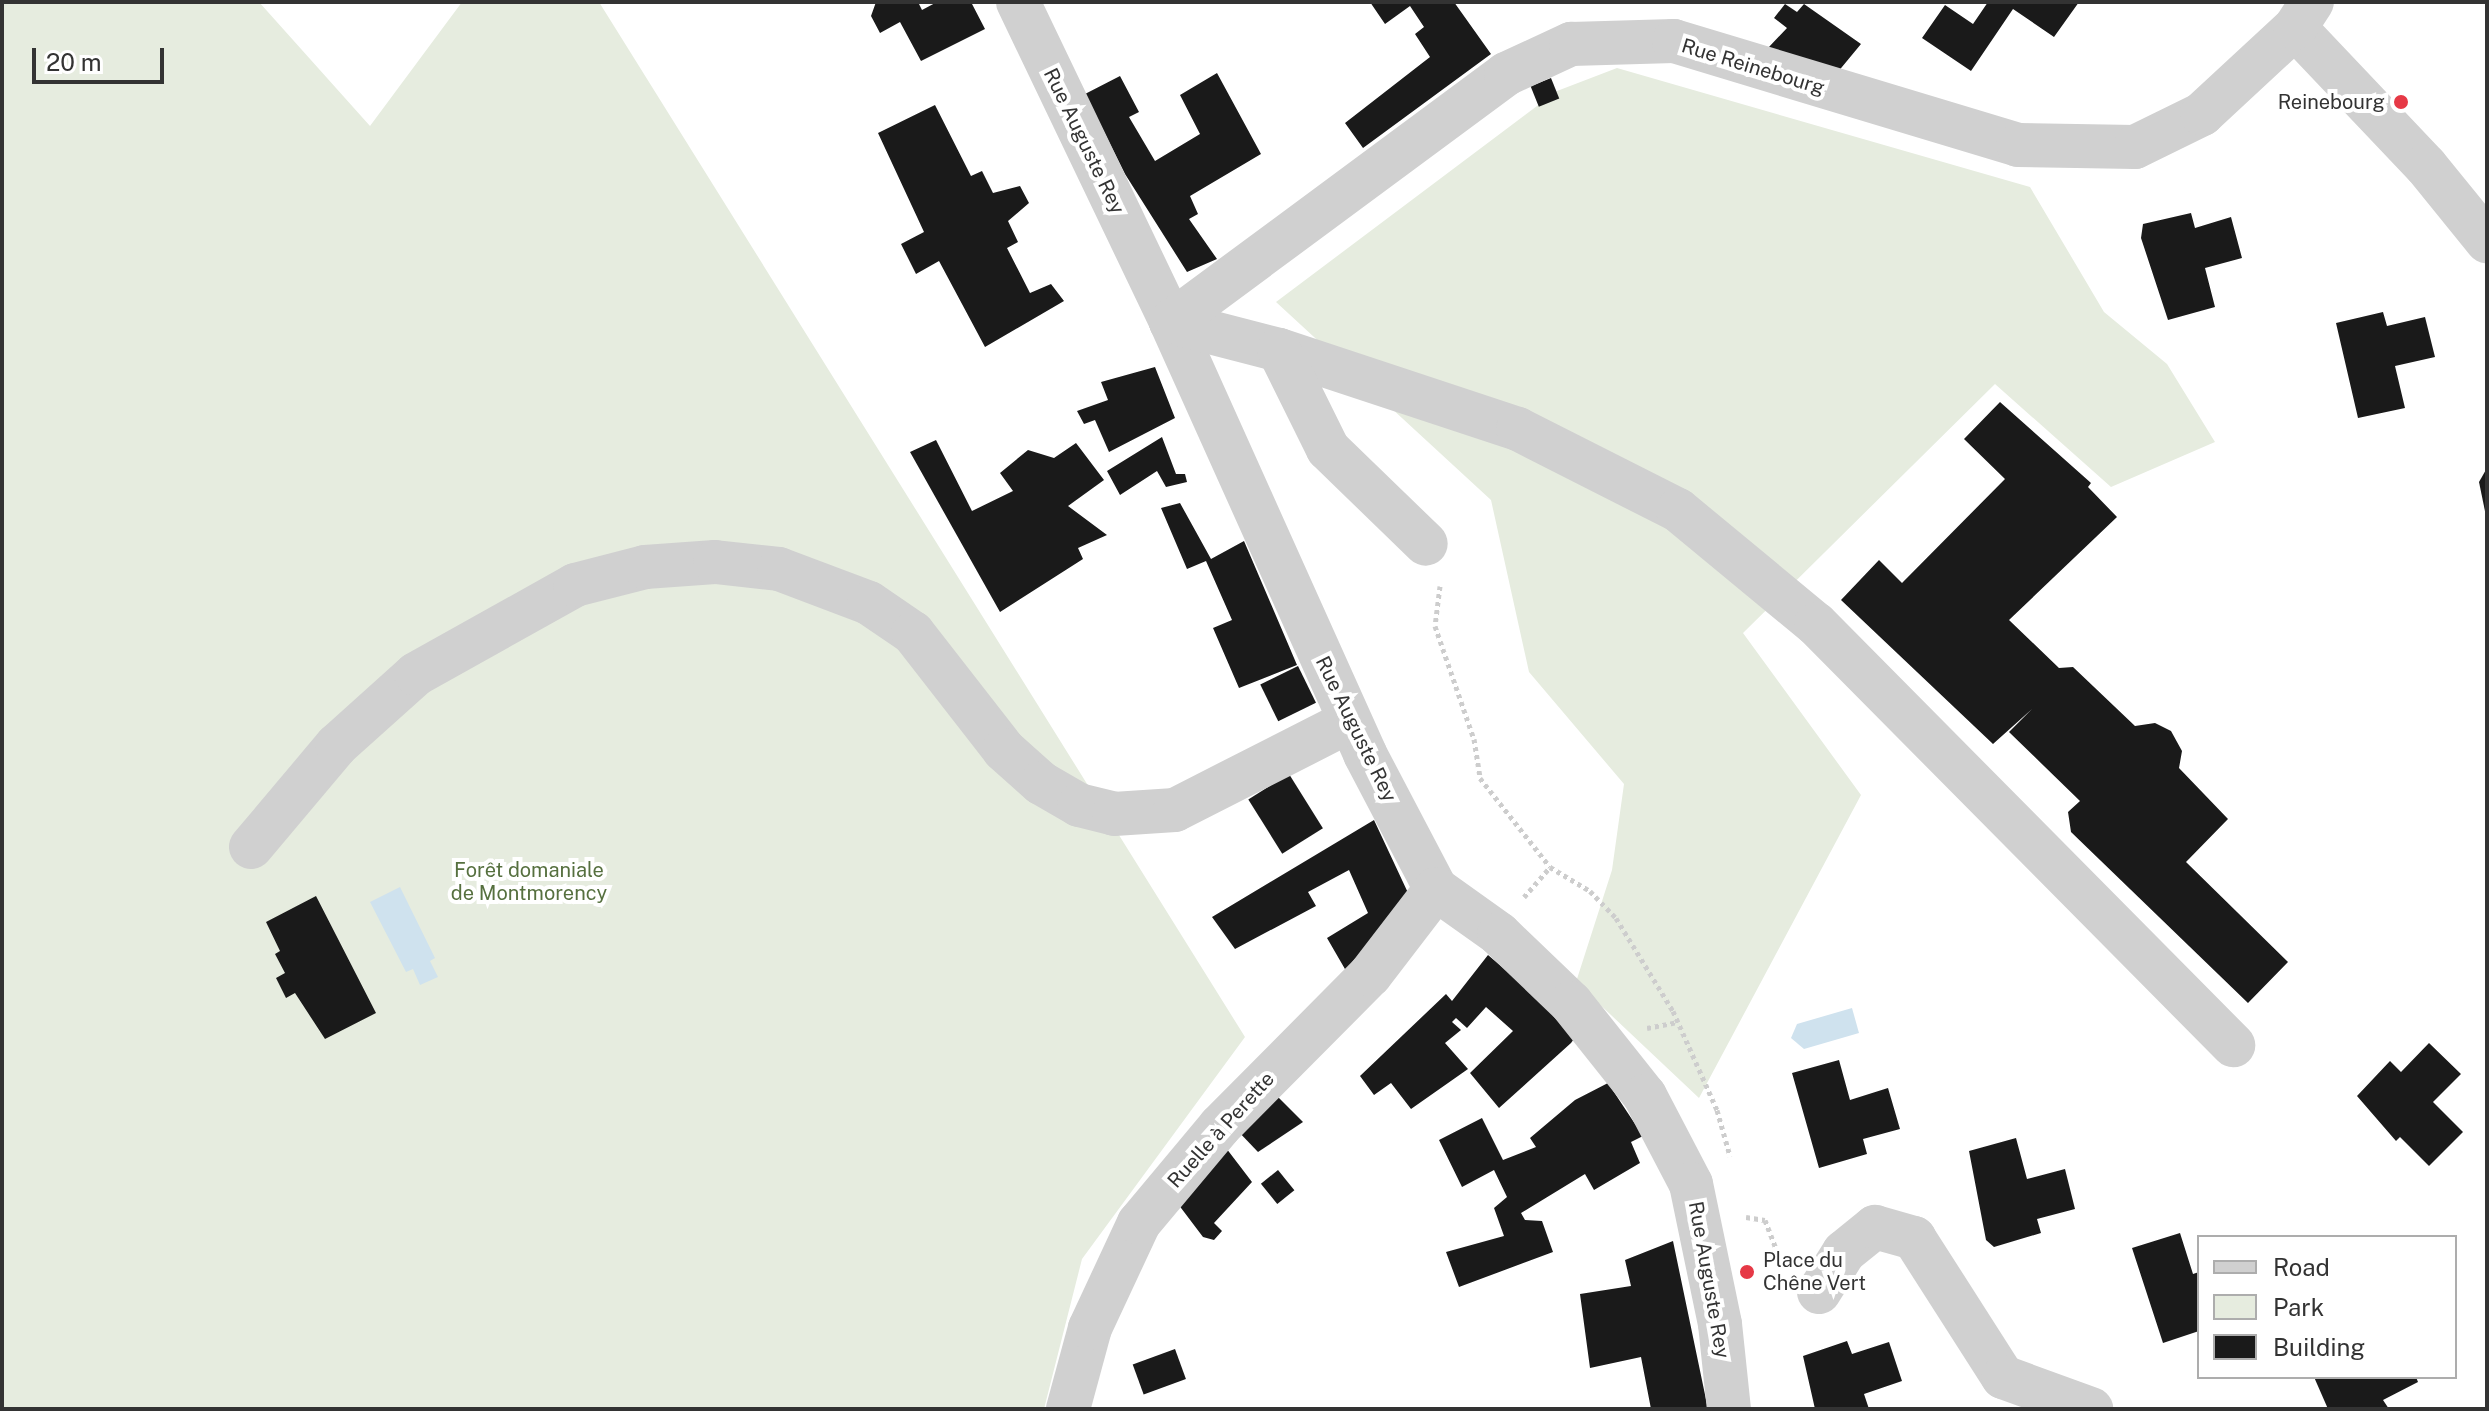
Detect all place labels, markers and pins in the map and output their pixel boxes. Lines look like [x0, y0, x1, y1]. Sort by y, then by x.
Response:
place label: Reinebourg [2278, 90, 2385, 114]
marker: Reinebourg [2392, 93, 2410, 111]
place label: Place du Chêne Vert [1763, 1248, 1867, 1295]
marker: Place du Chêne Vert [1738, 1263, 1756, 1281]

